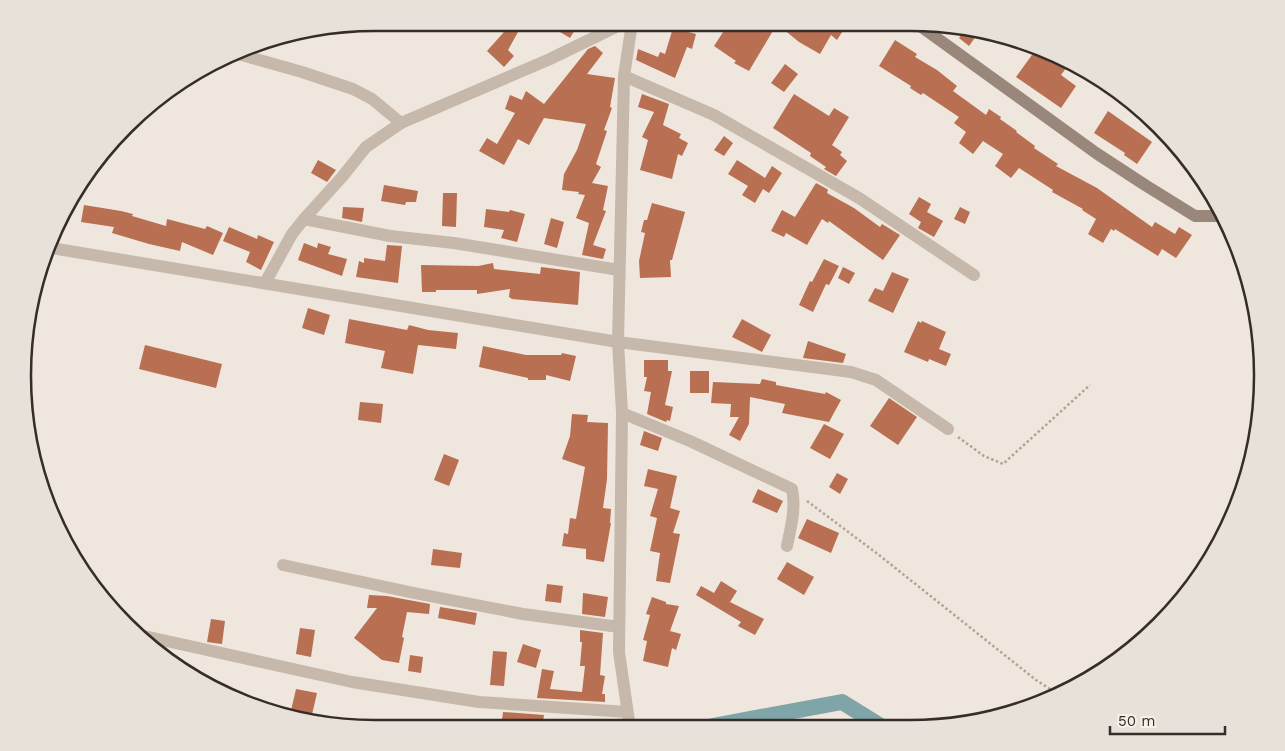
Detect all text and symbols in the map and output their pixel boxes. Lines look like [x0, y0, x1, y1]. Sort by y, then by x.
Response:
scale bar [1110, 704, 1225, 736]
text: 50 m [1118, 712, 1155, 730]

